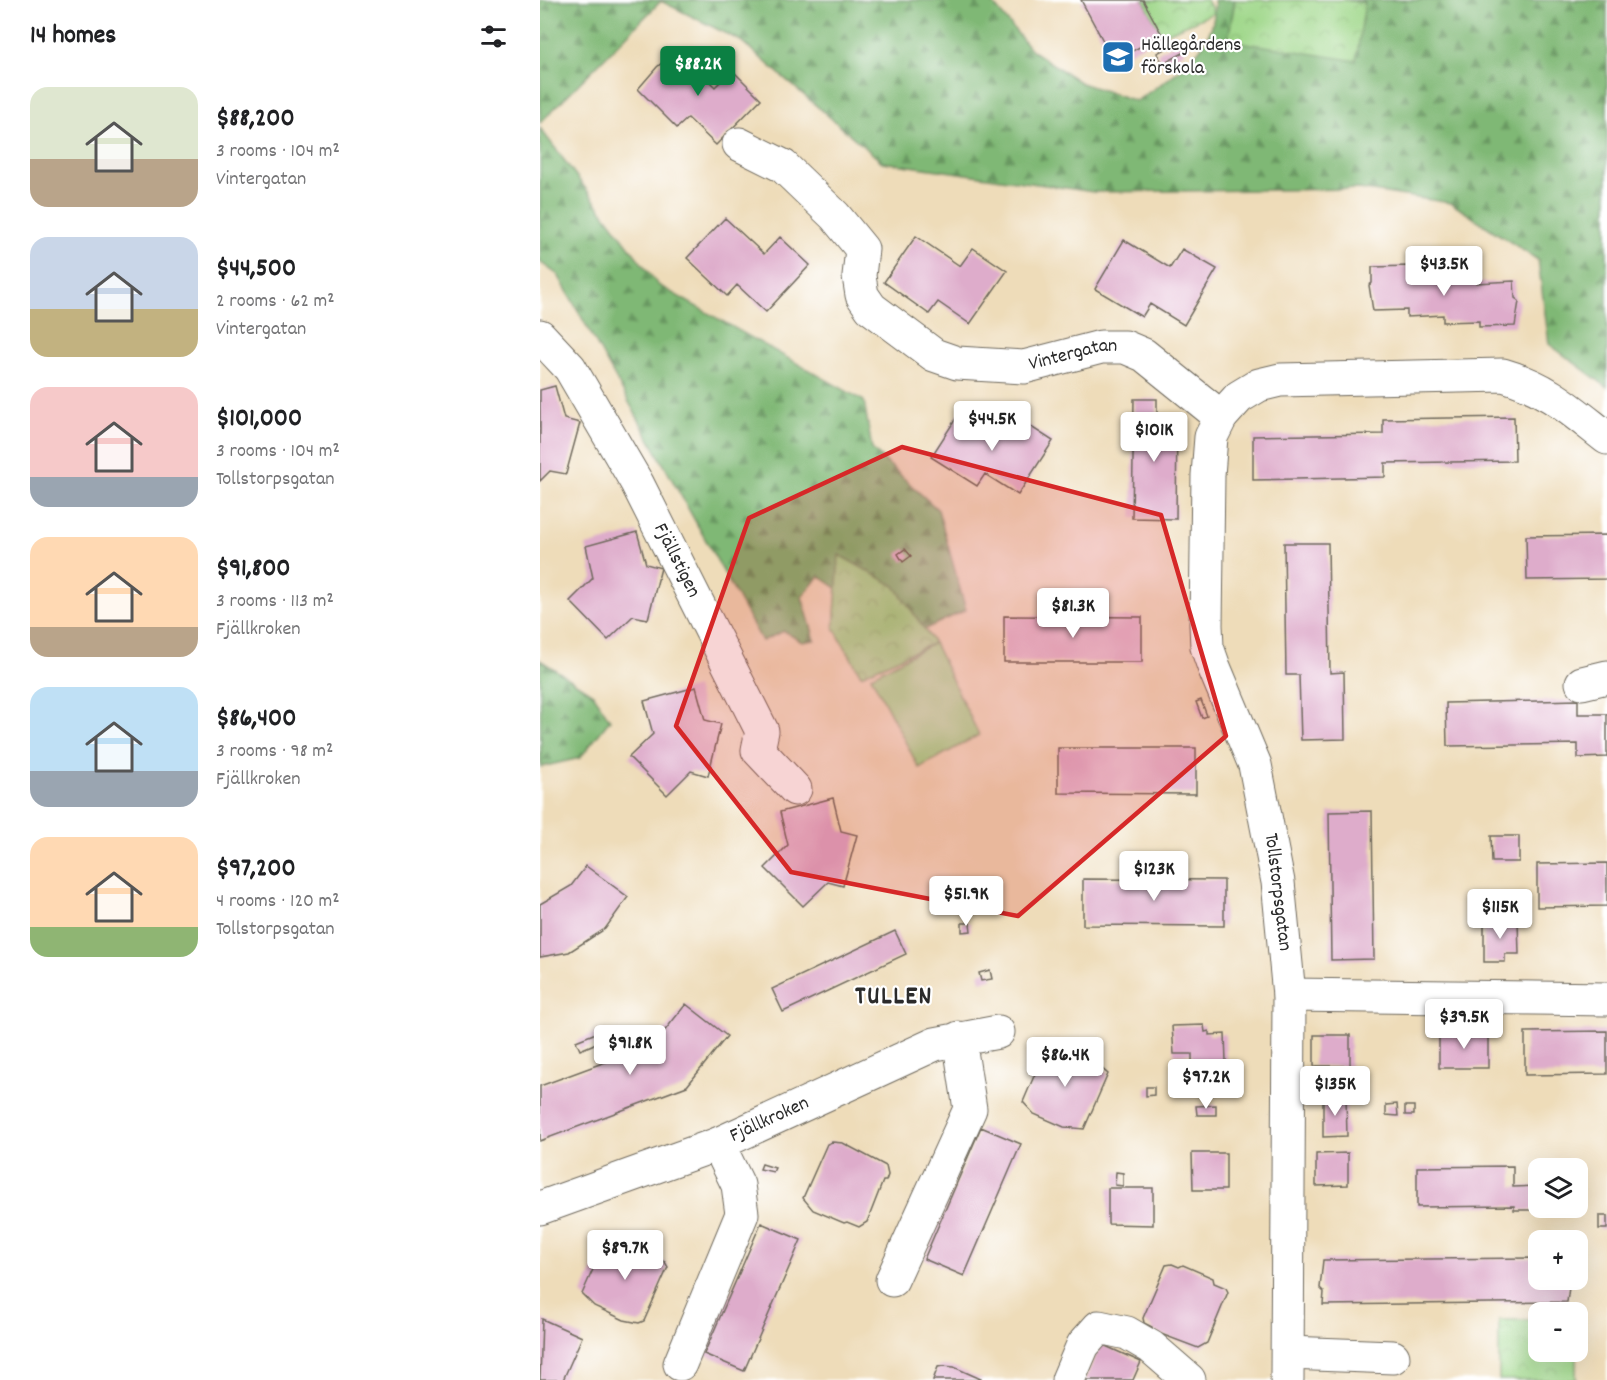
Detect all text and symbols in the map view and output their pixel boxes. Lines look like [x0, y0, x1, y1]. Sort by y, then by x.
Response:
text: 14 homes [30, 18, 116, 55]
icon: filters [477, 20, 510, 53]
place label: Hällegårdens förskola [1141, 32, 1242, 83]
school or university icon: Hällegårdens förskola [1100, 39, 1136, 75]
pin: $88.2K [649, 46, 747, 97]
text: $88.2K [674, 51, 722, 79]
text: $88,200 [216, 101, 295, 138]
icon: home [78, 111, 150, 183]
text: 3 rooms · 104 m² [216, 138, 340, 166]
text: Vintergatan [216, 166, 306, 194]
pin: $43.5K [1395, 246, 1493, 297]
text: $44,500 [216, 251, 296, 288]
text: $43.5K [1419, 251, 1469, 279]
icon: home [78, 261, 150, 333]
text: 2 rooms · 62 m² [216, 288, 335, 316]
text: Vintergatan [216, 316, 306, 344]
street label: Vintergatan [1026, 333, 1117, 379]
text: $101,000 [216, 401, 302, 438]
pin: $44.5K [943, 401, 1041, 452]
text: $44.5K [968, 406, 1016, 434]
icon: home [78, 411, 150, 483]
pin: $101K [1112, 412, 1196, 463]
text: $101K [1134, 417, 1174, 445]
text: 3 rooms · 104 m² [216, 438, 340, 466]
text: Tollstorpsgatan [216, 466, 335, 494]
street label: Fjällstigen [646, 519, 707, 603]
text: $91,800 [216, 551, 291, 588]
icon: home [78, 561, 150, 633]
text: 3 rooms · 113 m² [216, 588, 334, 616]
pin: $81.3K [1024, 588, 1122, 639]
text: $81.3K [1051, 593, 1095, 621]
text: Fjällkroken [216, 616, 300, 644]
text: $86,400 [216, 701, 296, 738]
icon: home [78, 711, 150, 783]
text: 3 rooms · 98 m² [216, 738, 333, 766]
text: Fjällkroken [216, 766, 300, 794]
street label: Tollstorpsgatan [1256, 831, 1298, 953]
text: $97,200 [216, 851, 296, 888]
pin: $123K [1112, 851, 1196, 902]
text: $123K [1133, 856, 1175, 884]
icon: home [78, 861, 150, 933]
pin: $51.9K [917, 876, 1015, 927]
text: $51.9K [943, 881, 989, 909]
text: 4 rooms · 120 m² [216, 888, 340, 916]
pin: $115K [1458, 889, 1542, 940]
text: $115K [1481, 894, 1519, 922]
text: Tollstorpsgatan [216, 916, 335, 944]
district label: TULLEN [855, 979, 933, 1016]
pin: $39.5K [1415, 999, 1513, 1050]
text: $39.5K [1439, 1004, 1489, 1032]
pin: $91.8K [581, 1025, 679, 1076]
text: $91.8K [608, 1030, 652, 1058]
pin: $86.4K [1016, 1037, 1114, 1088]
text: $86.4K [1041, 1042, 1089, 1070]
pin: $97.2K [1157, 1059, 1255, 1110]
text: $97.2K [1182, 1064, 1230, 1092]
pin: $135K [1293, 1066, 1377, 1117]
text: $135K [1314, 1071, 1356, 1099]
street label: Fjällkroken [725, 1090, 814, 1151]
map controls [1528, 1158, 1588, 1362]
button: layers [1528, 1158, 1588, 1218]
pin: $89.7K [576, 1230, 674, 1281]
button: + [1528, 1230, 1588, 1290]
text: $89.7K [601, 1235, 649, 1263]
button: − [1528, 1302, 1588, 1362]

